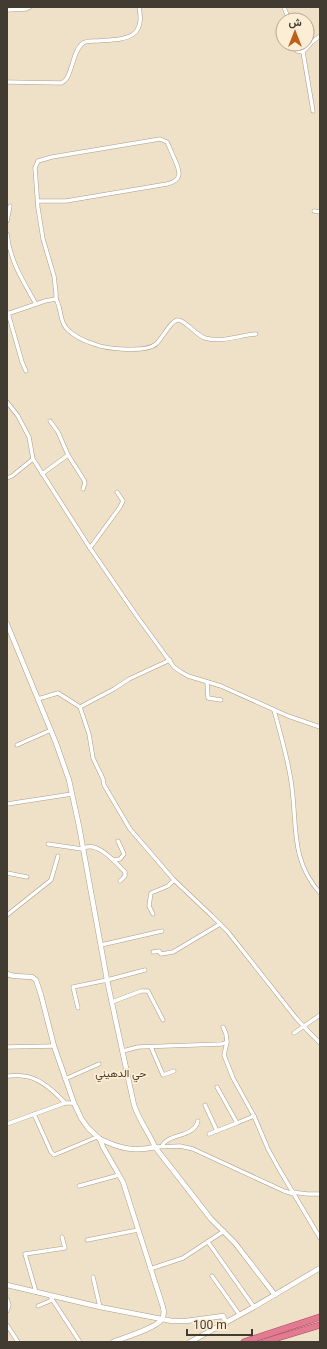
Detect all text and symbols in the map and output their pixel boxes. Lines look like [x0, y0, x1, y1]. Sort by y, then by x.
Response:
north arrow [275, 12, 315, 52]
text: ش [288, 16, 302, 29]
district label: حي الدهيني [95, 1067, 147, 1083]
scale bar [187, 1311, 252, 1337]
text: 100 m [193, 1318, 227, 1332]

